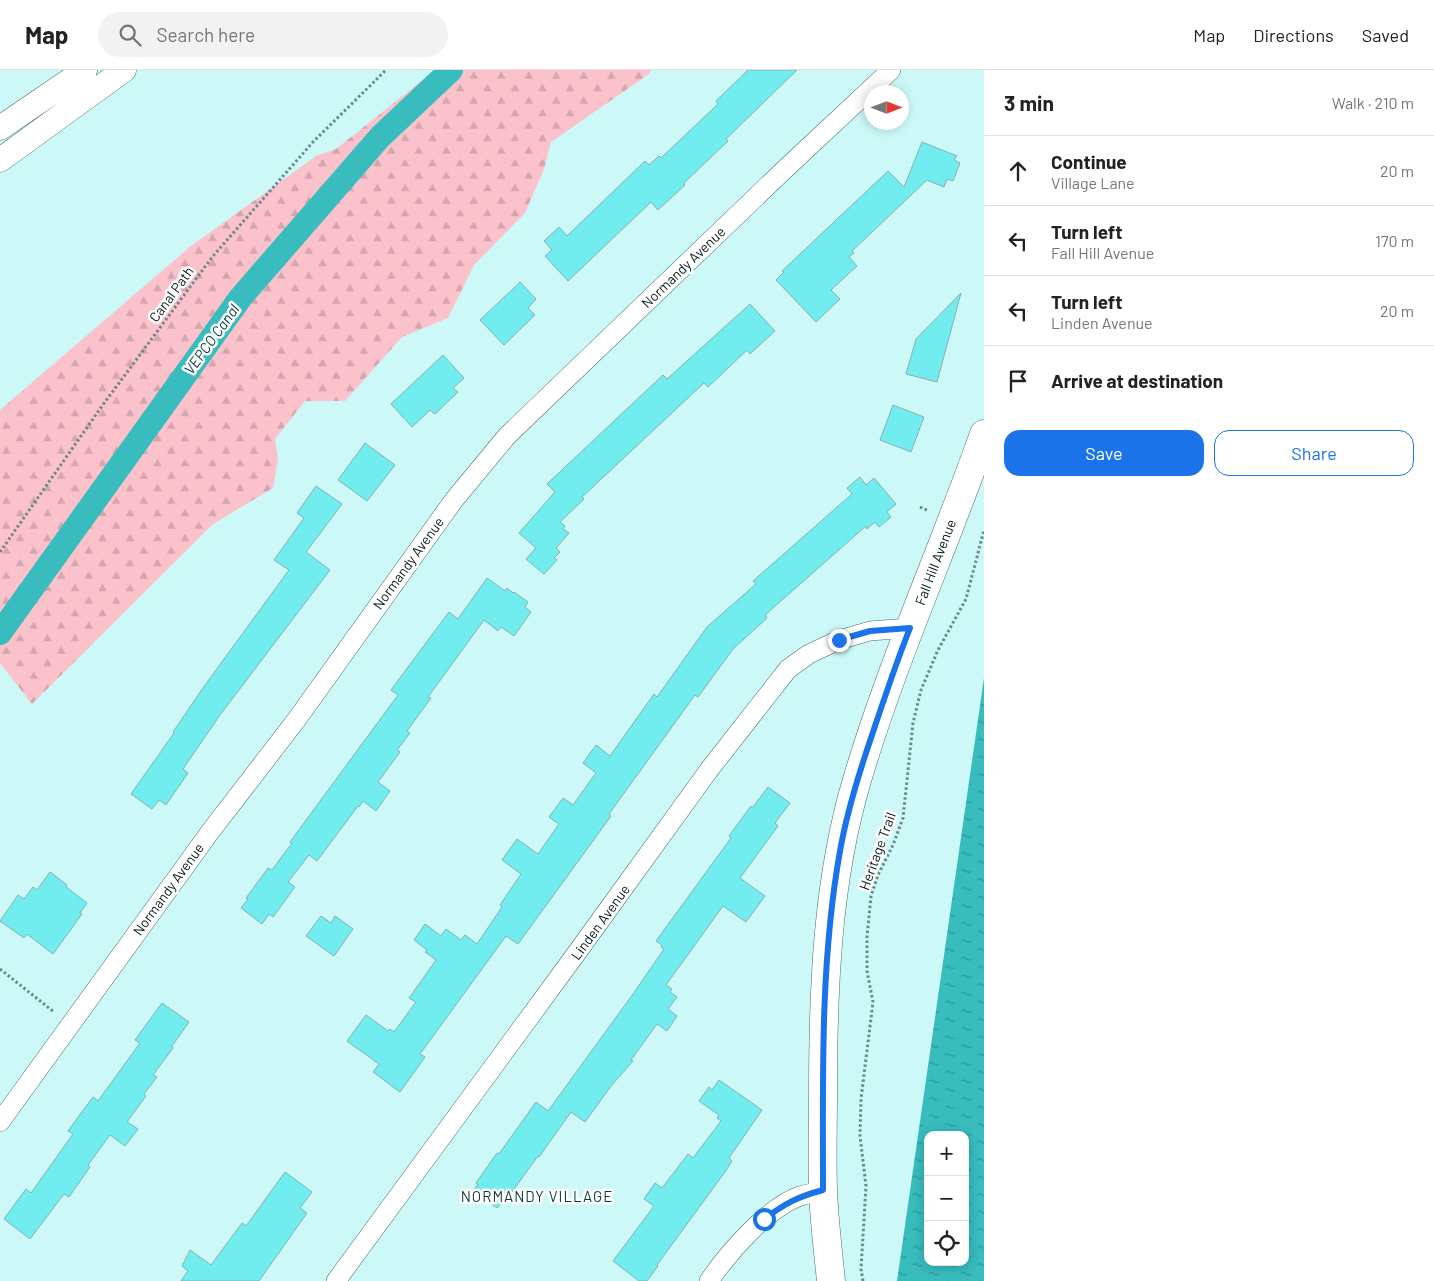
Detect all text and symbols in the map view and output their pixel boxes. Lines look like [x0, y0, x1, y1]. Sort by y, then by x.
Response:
search box [98, 12, 448, 57]
text: Map [25, 20, 68, 49]
icon: search [116, 21, 144, 49]
text: Search here [156, 23, 255, 46]
text: Map [1193, 24, 1225, 46]
text: Directions [1253, 24, 1334, 46]
text: Saved [1362, 24, 1409, 46]
north arrow [864, 85, 909, 130]
text: 3 min [1004, 90, 1054, 115]
text: Walk · 210 m [1332, 93, 1414, 112]
text: Continue [1051, 150, 1127, 173]
icon: ahead [1004, 157, 1032, 185]
text: 20 m [1380, 161, 1414, 180]
text: Village Lane [1051, 173, 1135, 192]
text: Turn left [1051, 220, 1122, 243]
street label: Normandy Avenue [638, 223, 728, 311]
icon: left [1004, 227, 1032, 255]
text: 170 m [1375, 231, 1414, 250]
text: Fall Hill Avenue [1051, 243, 1154, 262]
street label: Canal Path [145, 263, 197, 325]
text: Turn left [1051, 290, 1122, 313]
icon: left [1004, 297, 1032, 325]
water label: VEPCO Canal [180, 300, 243, 378]
text: 20 m [1380, 301, 1414, 320]
text: Linden Avenue [1051, 313, 1153, 332]
icon: arrive [1004, 367, 1032, 395]
text: Arrive at destination [1051, 369, 1223, 392]
button: Save [1004, 430, 1204, 476]
button: Share [1214, 430, 1414, 476]
street label: Normandy Avenue [369, 514, 447, 612]
street label: Fall Hill Avenue [911, 517, 959, 607]
route end [828, 629, 851, 652]
street label: Heritage Trail [855, 810, 899, 892]
street label: Normandy Avenue [129, 840, 207, 938]
street label: Linden Avenue [567, 881, 633, 963]
map controls [924, 1131, 969, 1266]
button: + [924, 1131, 969, 1176]
button: − [924, 1176, 969, 1221]
district label: NORMANDY VILLAGE [461, 1187, 613, 1205]
route start [753, 1208, 776, 1231]
button: locate [924, 1221, 969, 1266]

